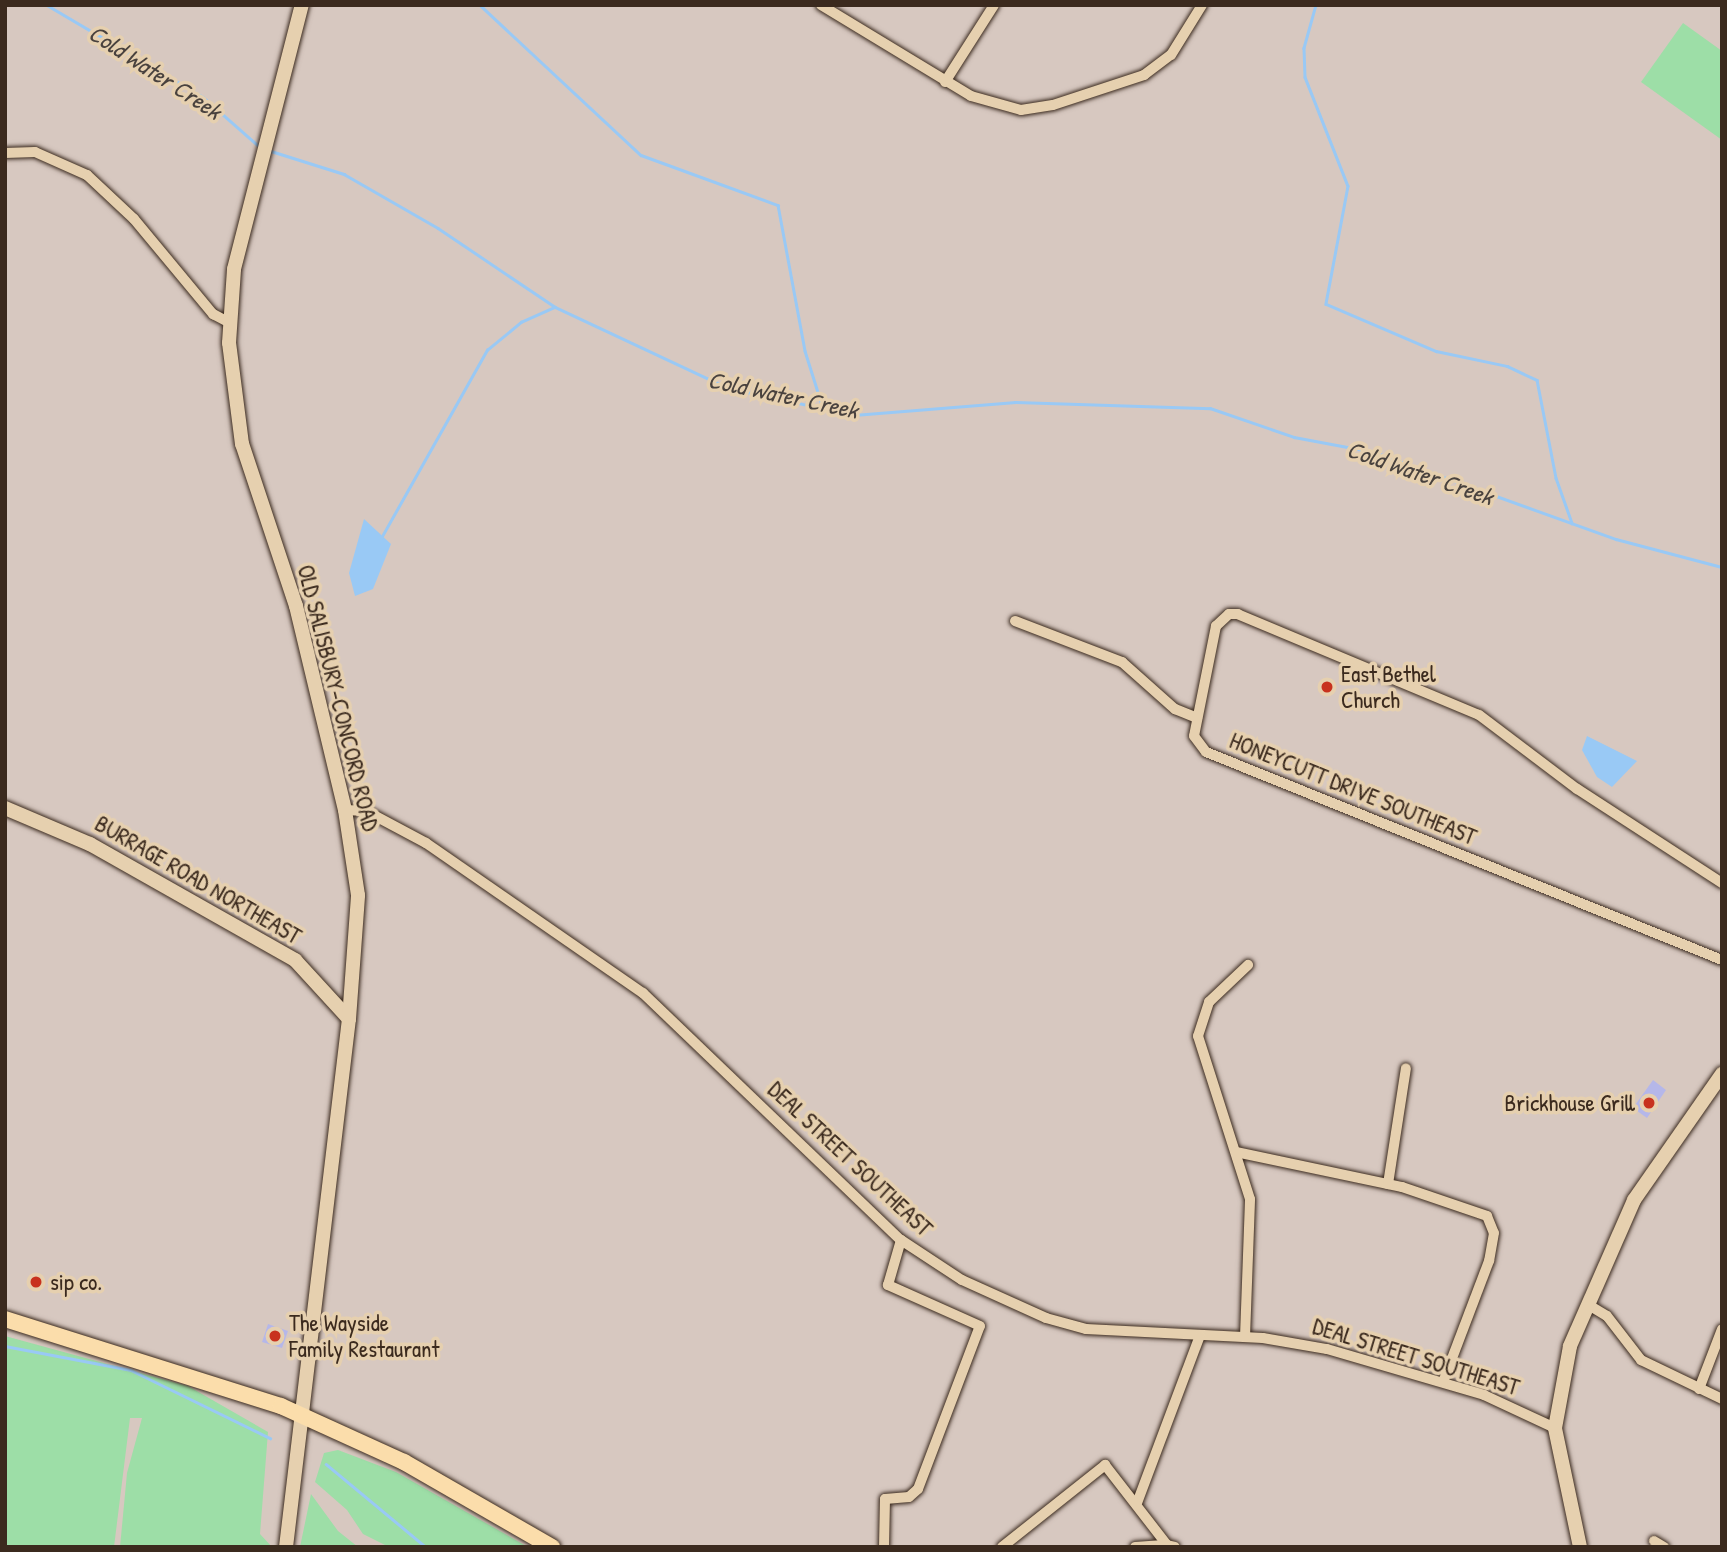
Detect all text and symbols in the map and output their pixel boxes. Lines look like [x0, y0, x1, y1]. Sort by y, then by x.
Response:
water label: Cold Water Creek [83, 18, 227, 126]
water label: Cold Water Creek [706, 365, 860, 425]
water label: Cold Water Creek [1343, 435, 1497, 511]
street label: OLD SALISBURY-CONCORD ROAD [292, 562, 384, 834]
place label: East Bethel Church [1341, 660, 1436, 714]
marker: East Bethel Church [1319, 679, 1335, 695]
street label: HONEYCUTT DRIVE SOUTHEAST [1226, 727, 1480, 851]
street label: BURRAGE ROAD NORTHEAST [90, 810, 306, 950]
street label: DEAL STREET SOUTHEAST [762, 1076, 938, 1242]
place label: Brickhouse Grill [1504, 1089, 1635, 1117]
marker: Brickhouse Grill [1641, 1095, 1657, 1111]
place label: sip co. [50, 1268, 102, 1296]
marker: sip co. [28, 1274, 44, 1290]
place label: The Wayside Family Restaurant [289, 1309, 439, 1363]
street label: DEAL STREET SOUTHEAST [1309, 1312, 1523, 1402]
marker: The Wayside Family Restaurant [267, 1328, 283, 1344]

